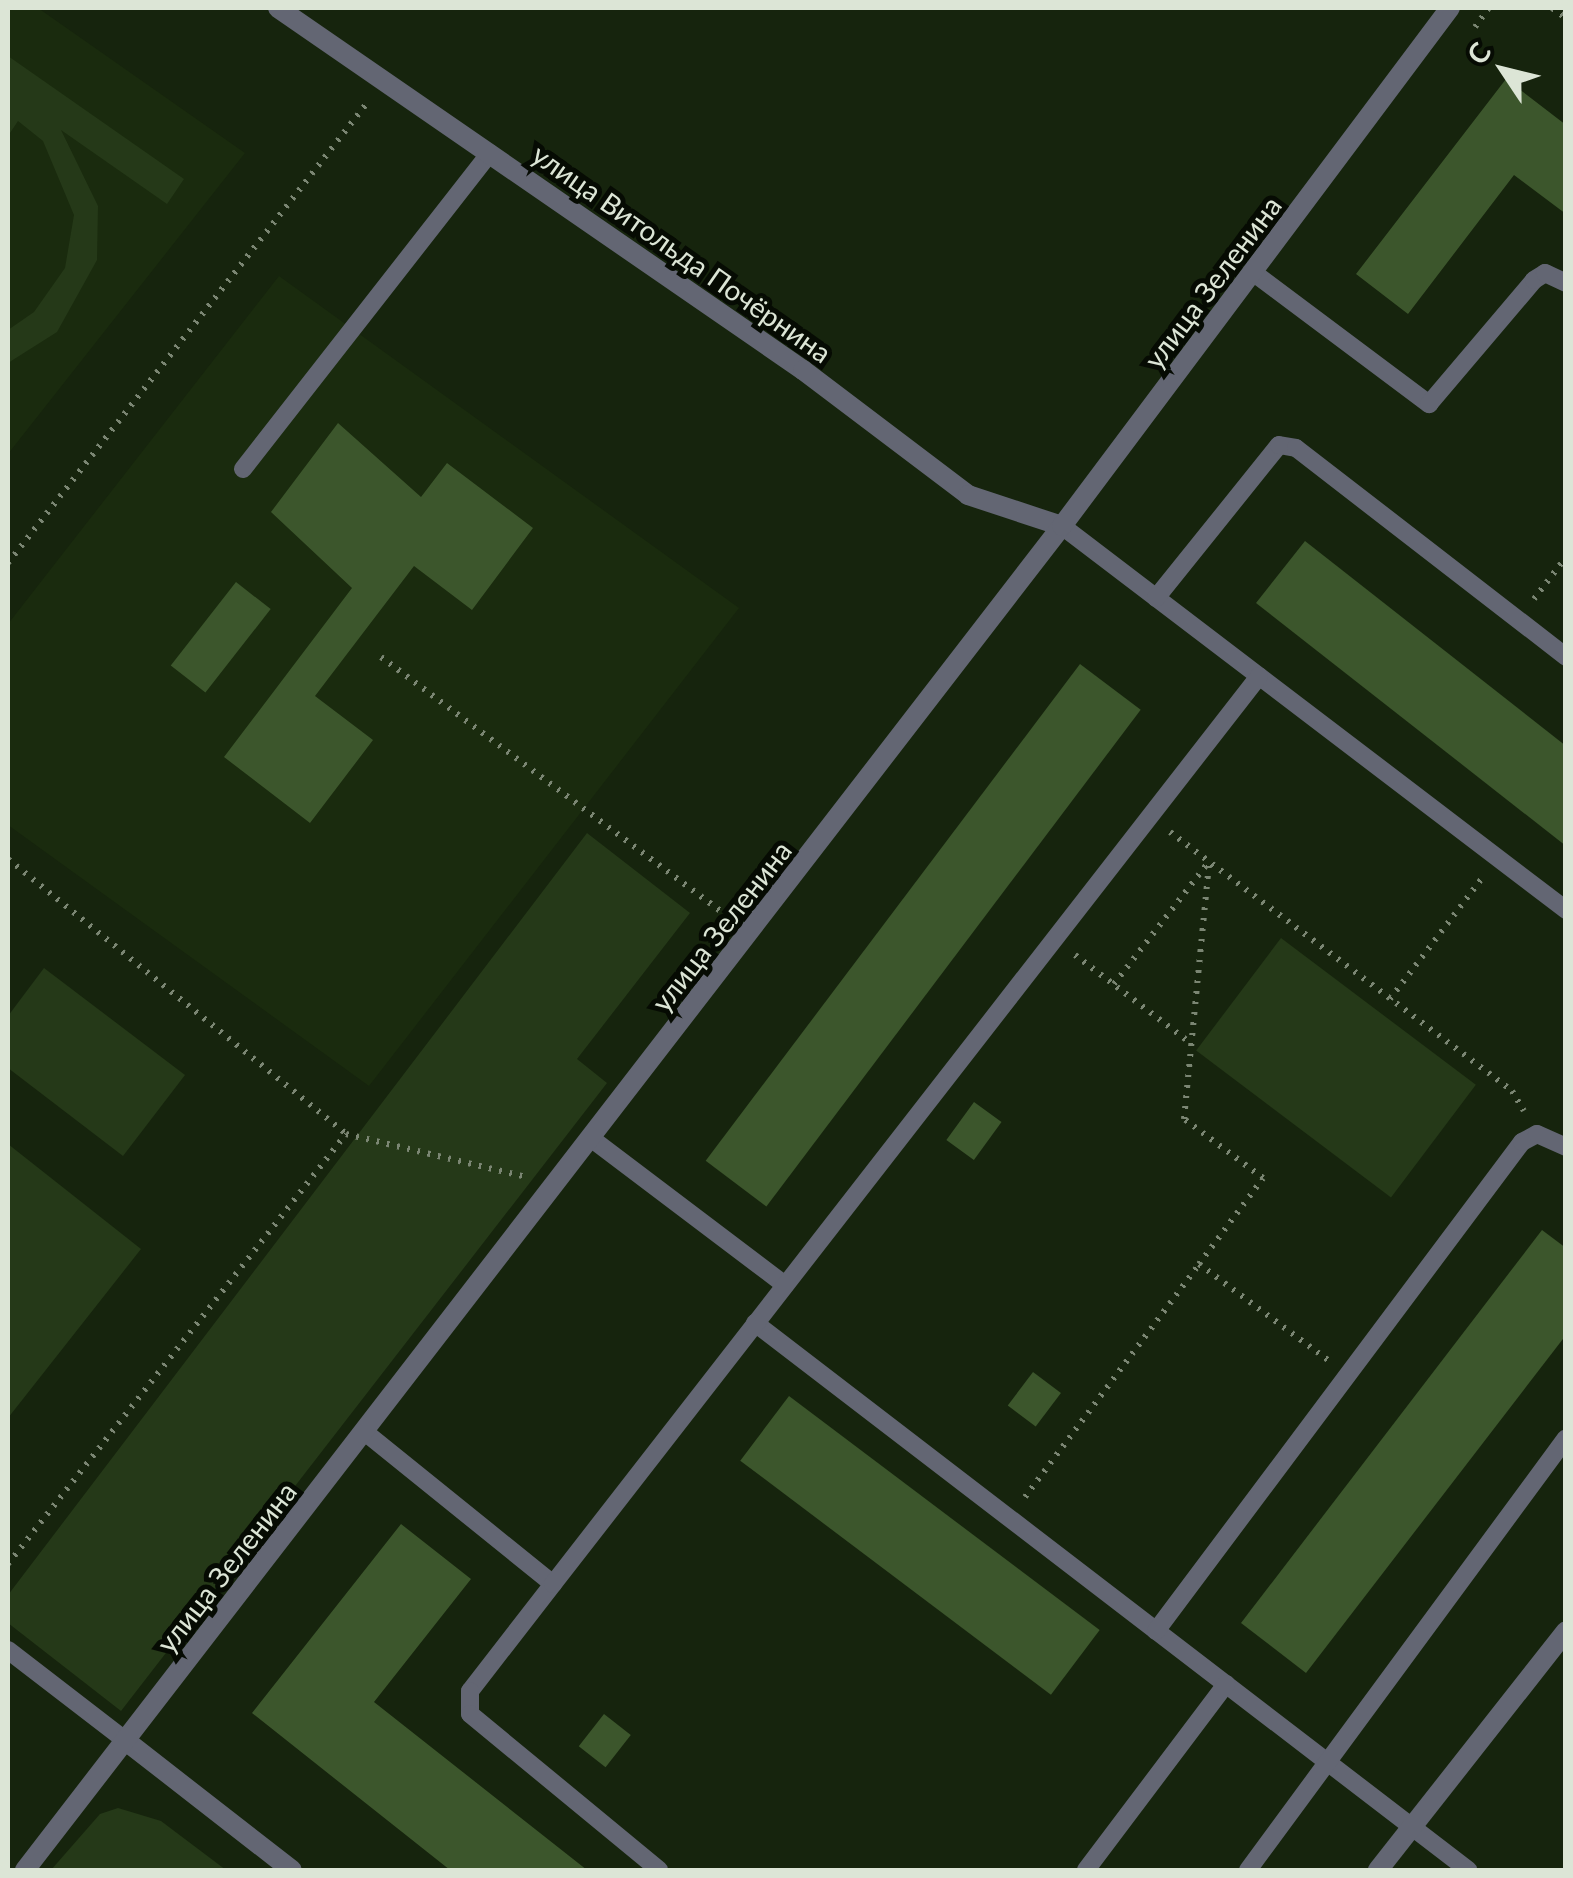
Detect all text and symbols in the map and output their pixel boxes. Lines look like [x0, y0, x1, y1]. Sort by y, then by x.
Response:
north arrow [1453, 20, 1553, 120]
text: С [1459, 35, 1498, 70]
street label: улица Витольда Почёрнина [526, 137, 838, 369]
street label: улица Зеленина [1136, 189, 1288, 375]
street label: улица Зеленина [644, 834, 798, 1018]
street label: улица Зеленина [149, 1475, 303, 1659]

